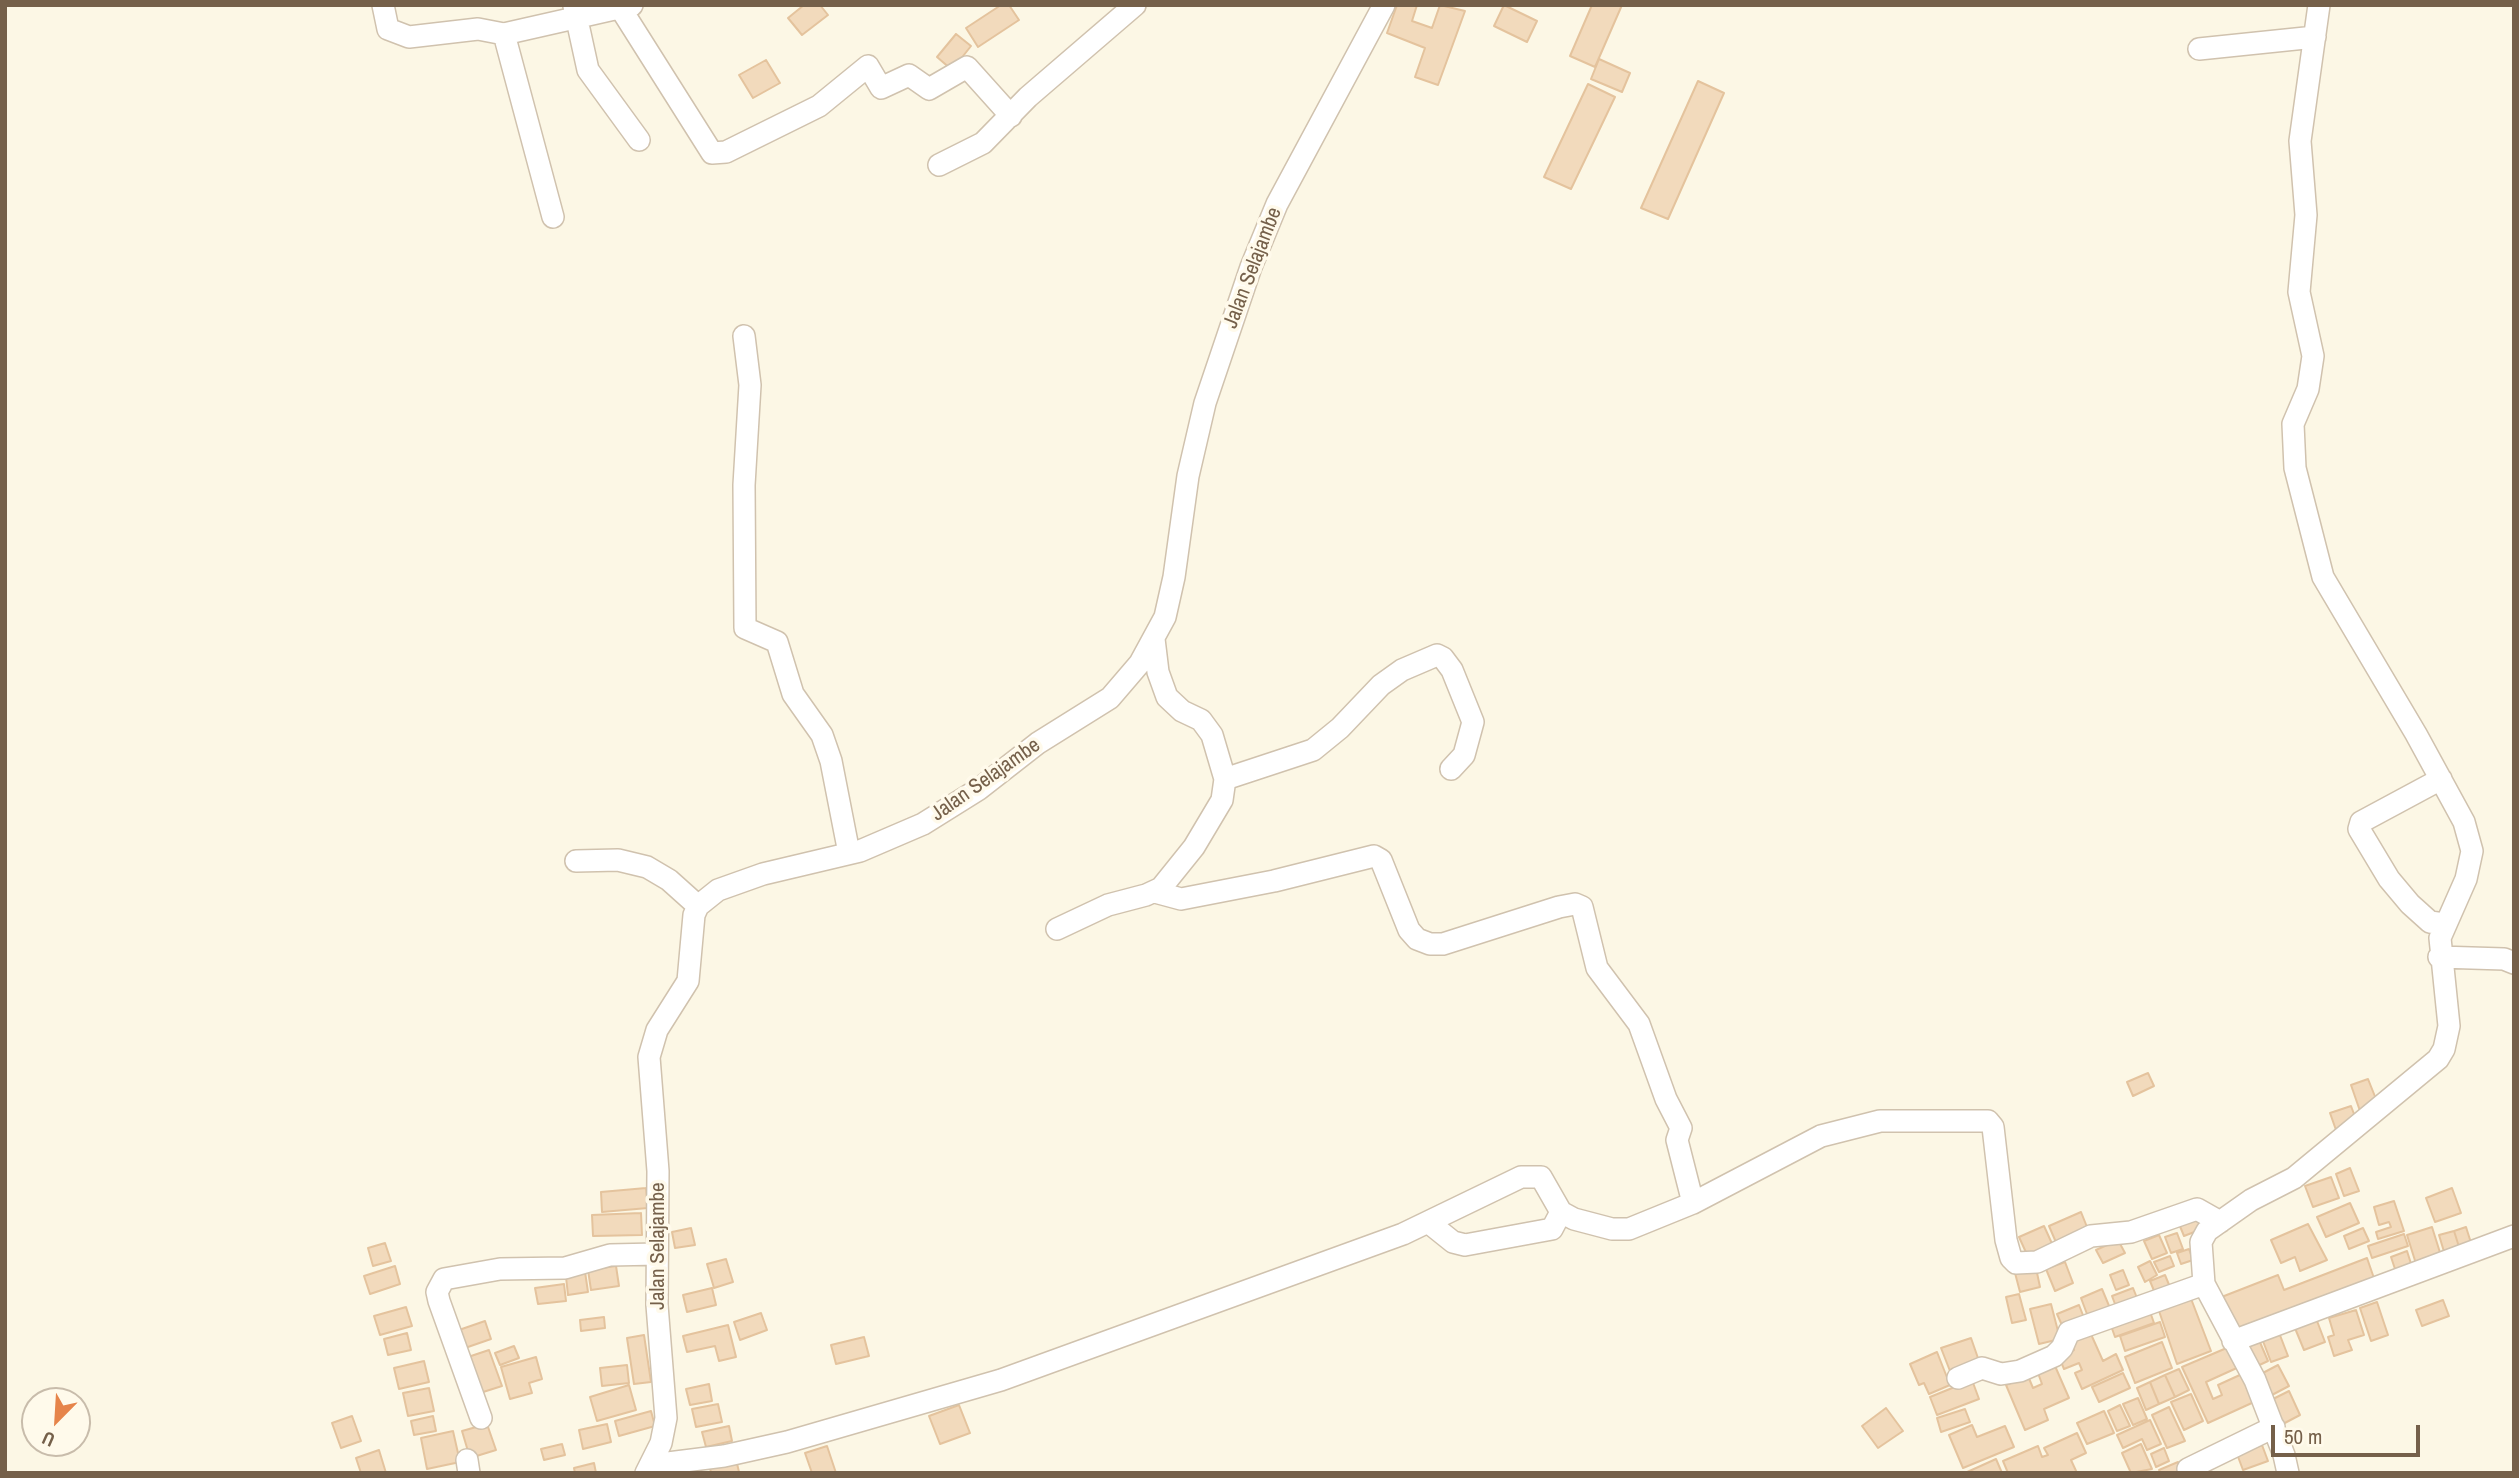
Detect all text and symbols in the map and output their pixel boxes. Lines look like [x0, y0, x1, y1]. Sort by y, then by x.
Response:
street label: Jalan Selajambe [1218, 204, 1288, 332]
street label: Jalan Selajambe [927, 733, 1045, 827]
street label: Jalan Selajambe [645, 1182, 671, 1310]
north arrow [21, 1387, 91, 1457]
scale bar [2274, 1412, 2423, 1456]
text: 50 m [2284, 1422, 2322, 1451]
text: U [38, 1425, 59, 1454]

